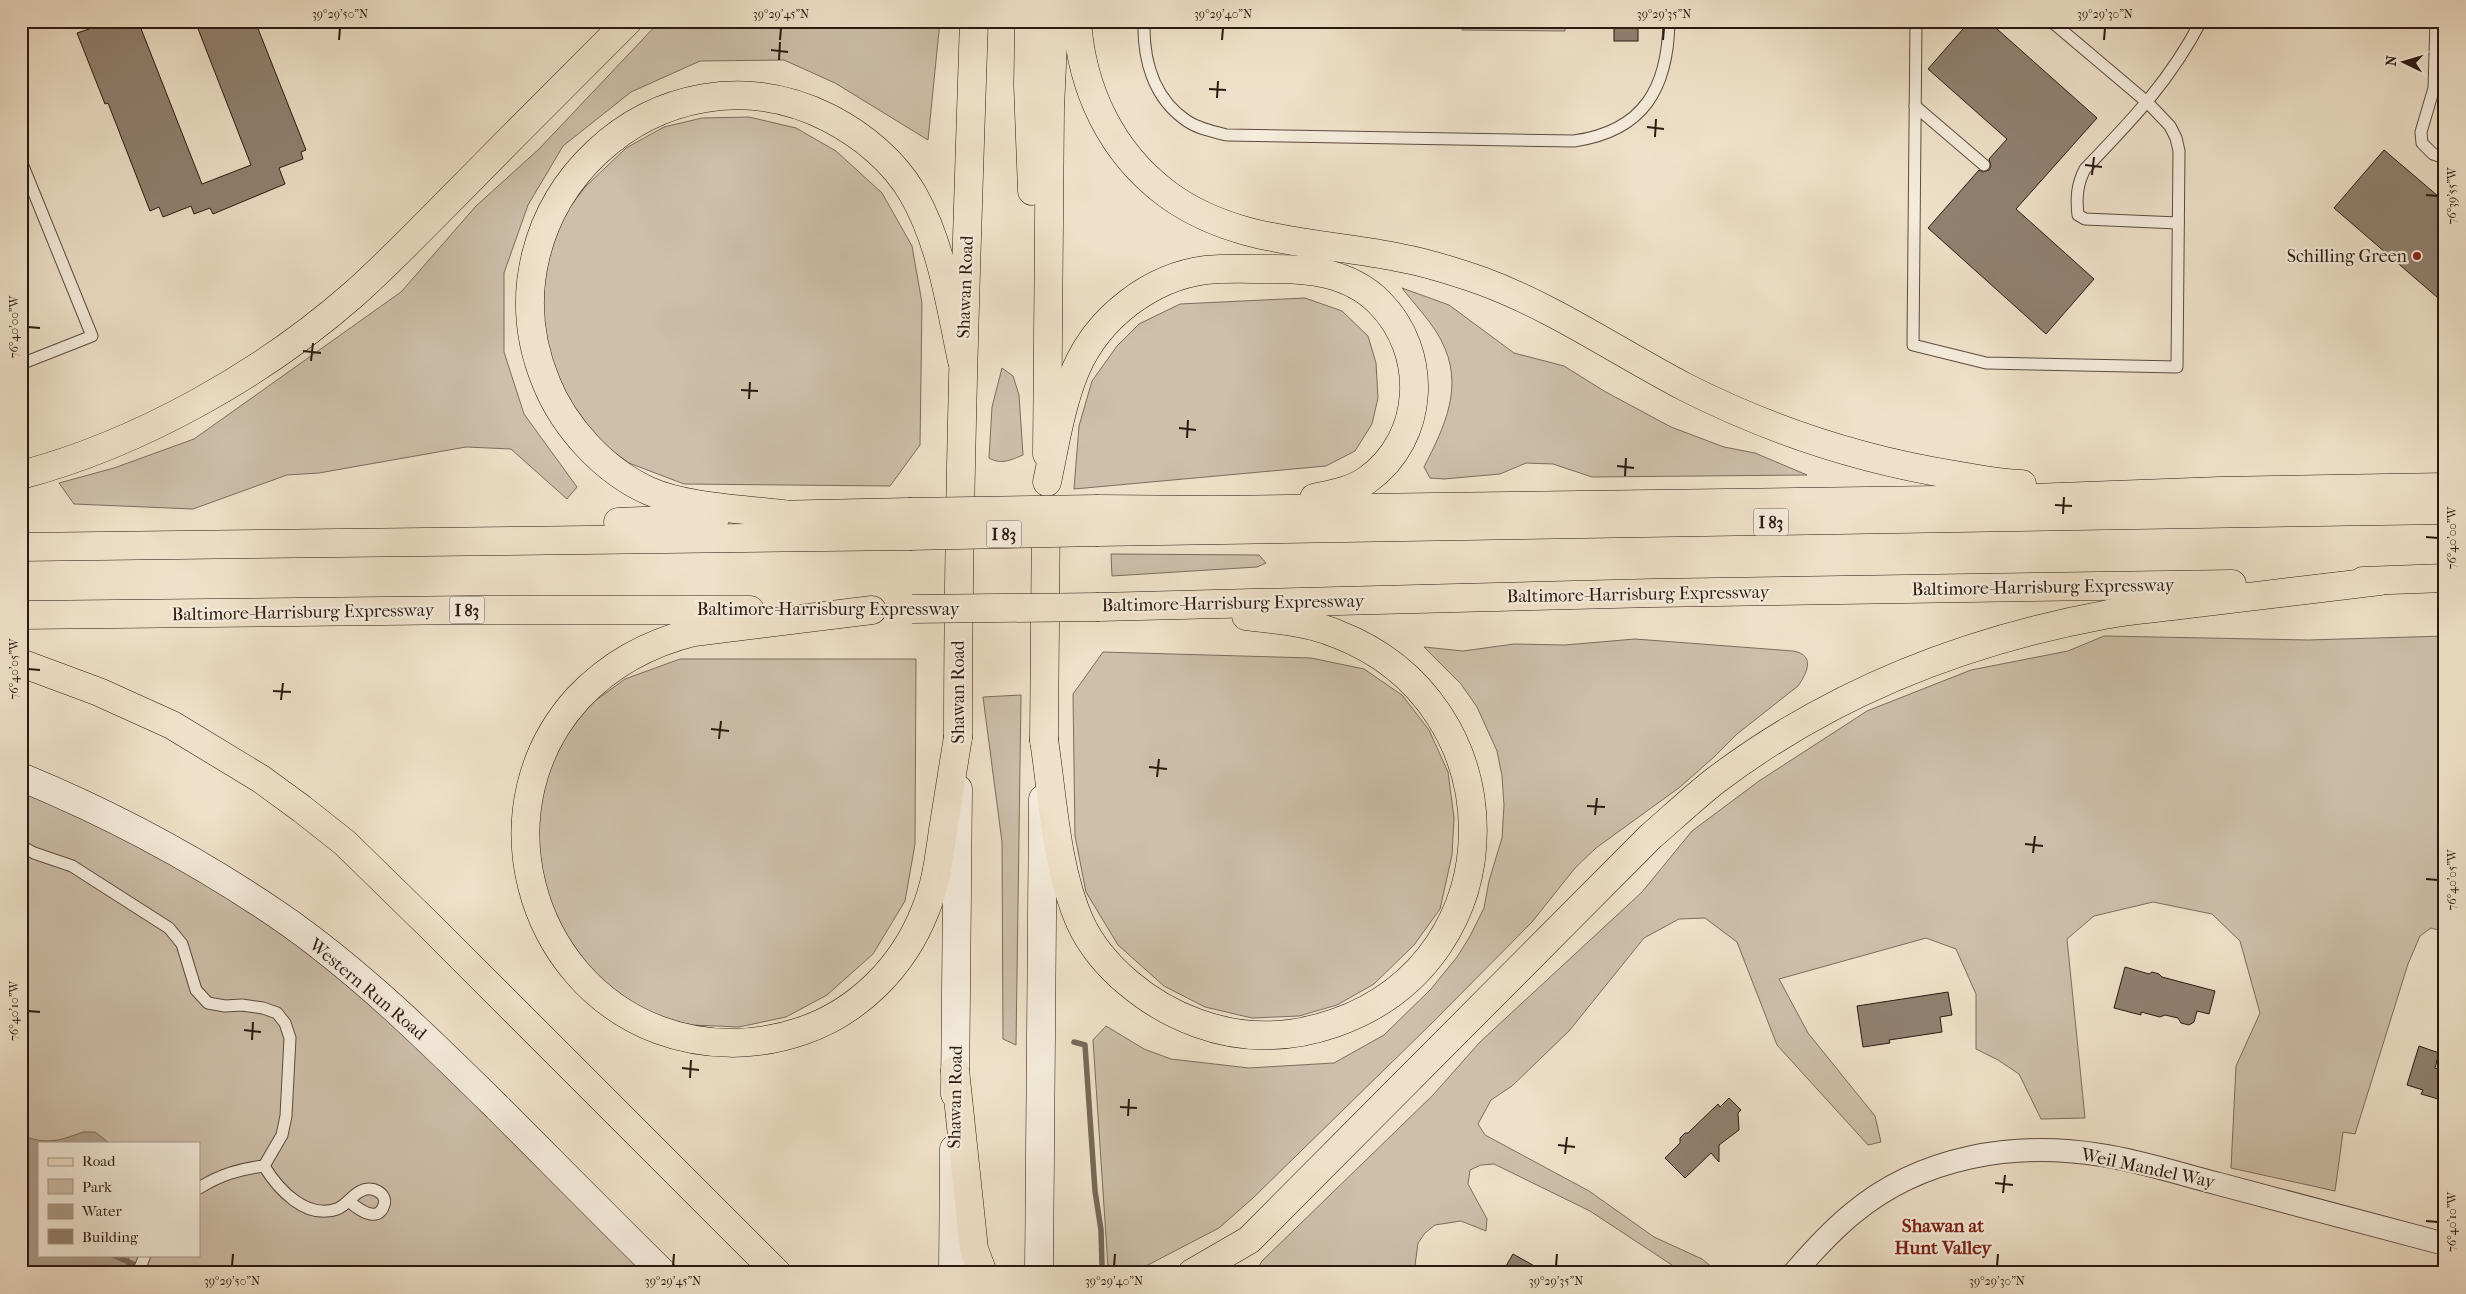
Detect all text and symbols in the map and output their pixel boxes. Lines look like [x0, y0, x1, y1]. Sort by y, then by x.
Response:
text: 39°29'50"N [312, 7, 368, 21]
text: 39°29'45"N [753, 7, 809, 21]
text: 39°29'40"N [1194, 7, 1252, 21]
text: 39°29'35"N [1637, 7, 1691, 21]
text: 39°29'30"N [2077, 7, 2133, 21]
north arrow [2378, 38, 2428, 88]
text: N [2383, 55, 2401, 67]
text: 76°39'55"W [2445, 166, 2459, 225]
street label: Shawan Road [953, 235, 978, 339]
place label: Schilling Green [2287, 246, 2408, 267]
marker: Schilling Green [2411, 250, 2423, 262]
text: 76°40'00"W [7, 294, 21, 358]
text: 76°40'00"W [2445, 505, 2459, 569]
road number: I 83 [1754, 508, 1788, 536]
road number: I 83 [986, 520, 1022, 548]
street label: Baltimore-Harrisburg Expressway [1912, 575, 2176, 600]
street label: Baltimore-Harrisburg Expressway [1507, 582, 1771, 607]
street label: Baltimore-Harrisburg Expressway [1102, 591, 1366, 616]
road number: I 83 [450, 596, 484, 624]
street label: Baltimore-Harrisburg Expressway [697, 599, 961, 620]
street label: Baltimore-Harrisburg Expressway [172, 600, 436, 625]
text: 76°40'05"W [7, 637, 21, 700]
street label: Shawan Road [948, 640, 969, 744]
text: 76°40'05"W [2445, 848, 2459, 911]
street label: Western Run Road [304, 934, 431, 1045]
text: 76°40'10"W [7, 980, 21, 1041]
street label: Shawan Road [944, 1045, 967, 1149]
legend [38, 1142, 200, 1256]
street label: Weil Mandel Way [2078, 1144, 2218, 1193]
text: Road [82, 1152, 116, 1170]
text: Park [82, 1178, 112, 1196]
text: 76°40'10"W [2445, 1191, 2459, 1252]
text: Water [81, 1202, 122, 1220]
district label: Shawan at Hunt Valley [1895, 1215, 1992, 1259]
text: Building [82, 1228, 139, 1246]
text: 39°29'50"N [204, 1274, 260, 1288]
text: 39°29'45"N [645, 1274, 701, 1288]
text: 39°29'40"N [1085, 1274, 1143, 1288]
text: 39°29'35"N [1529, 1274, 1583, 1288]
text: 39°29'30"N [1969, 1274, 2025, 1288]

